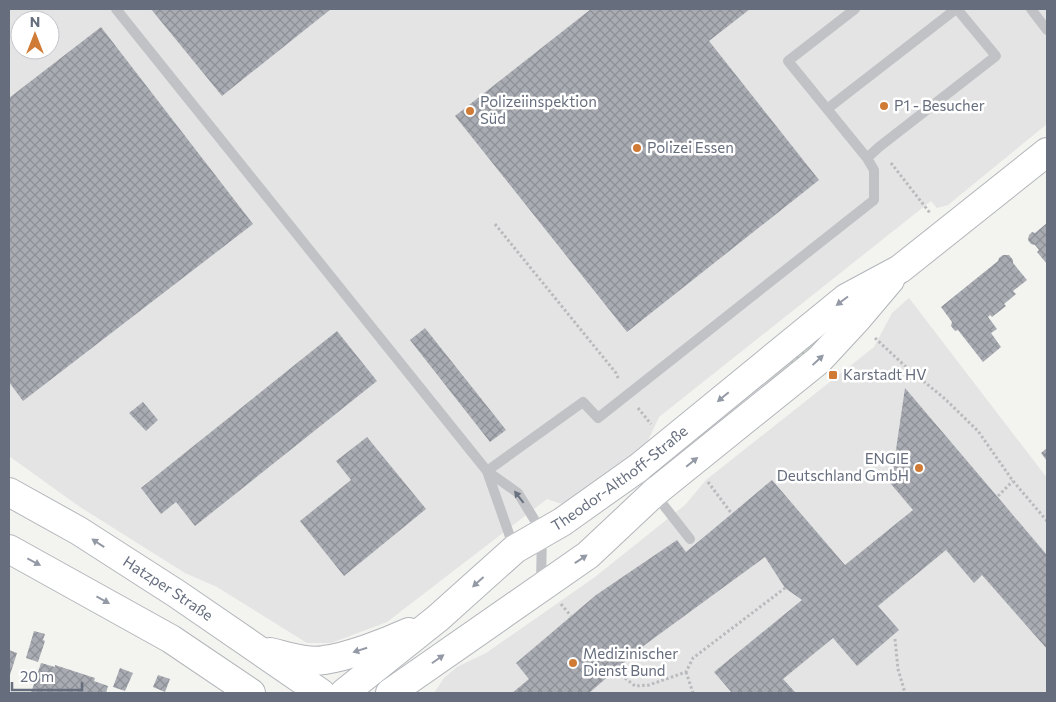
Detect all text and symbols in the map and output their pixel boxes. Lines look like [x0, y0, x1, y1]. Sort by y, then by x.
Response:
north arrow [10, 10, 60, 60]
text: N [30, 13, 40, 30]
place label: Polizeiinspektion Süd [480, 92, 597, 127]
place label: P1 - Besucher [894, 96, 985, 114]
marker: P1 - Besucher [878, 100, 890, 112]
marker: Polizeiinspektion Süd [464, 105, 476, 117]
place label: Polizei Essen [647, 138, 734, 156]
marker: Polizei Essen [631, 142, 643, 154]
one-way arrow [835, 296, 849, 306]
one-way arrow [811, 354, 824, 365]
place label: Karstadt HV [843, 365, 927, 383]
marker: Karstadt HV [827, 369, 839, 381]
one-way arrow [718, 391, 730, 403]
street label: Theodor-Althoff-Straße [548, 421, 691, 534]
place label: ENGIE Deutschland GmbH [777, 449, 909, 484]
one-way arrow [685, 457, 698, 468]
marker: ENGIE Deutschland GmbH [913, 462, 925, 474]
one-way arrow [514, 491, 525, 504]
one-way arrow [92, 539, 105, 548]
street label: Hatzper Straße [120, 552, 217, 624]
one-way arrow [574, 554, 588, 564]
one-way arrow [28, 558, 41, 567]
one-way arrow [472, 576, 485, 587]
one-way arrow [95, 596, 110, 604]
place label: Medizinischer Dienst Bund [583, 644, 678, 679]
one-way arrow [353, 647, 368, 654]
one-way arrow [431, 654, 445, 664]
marker: Medizinischer Dienst Bund [567, 657, 579, 669]
scale bar [12, 660, 82, 692]
text: 20 m [20, 667, 54, 685]

